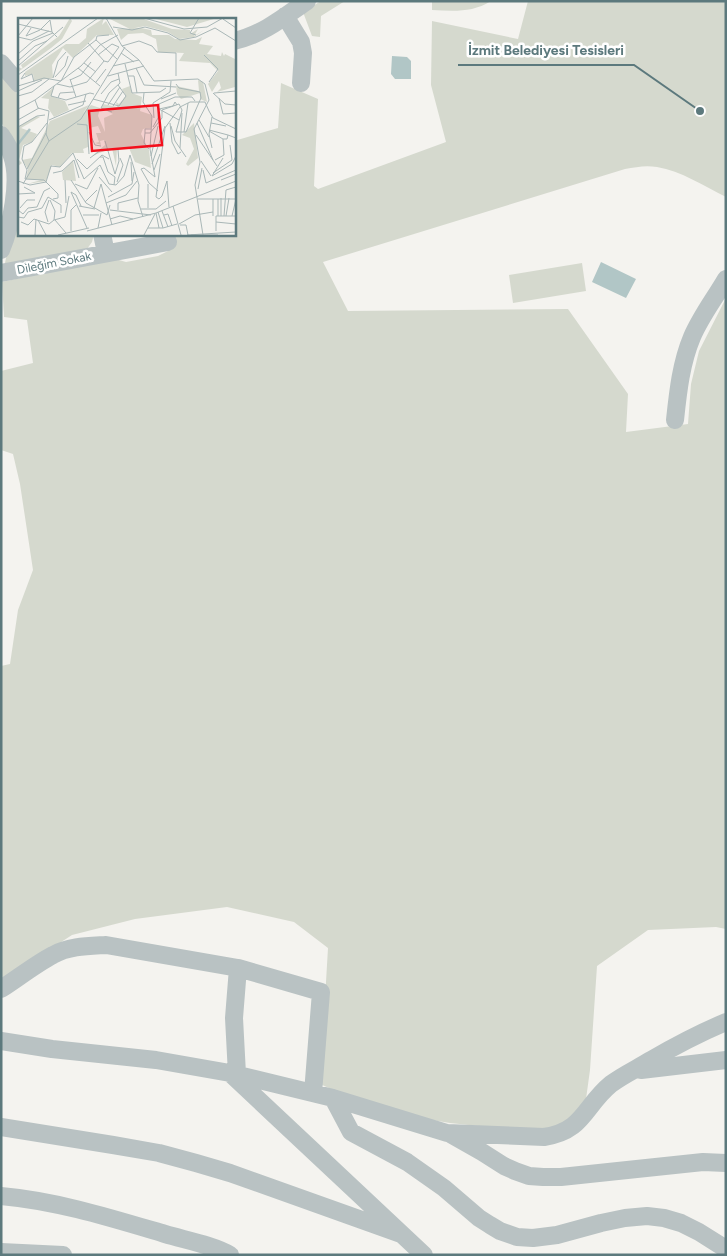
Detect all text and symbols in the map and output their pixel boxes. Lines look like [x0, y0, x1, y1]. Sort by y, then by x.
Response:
inset map [18, 18, 235, 235]
callout: İzmit Belediyesi Tesisleri [458, 36, 634, 65]
text: İzmit Belediyesi Tesisleri [468, 42, 624, 59]
street label: Dileğim Sokak [16, 249, 92, 277]

